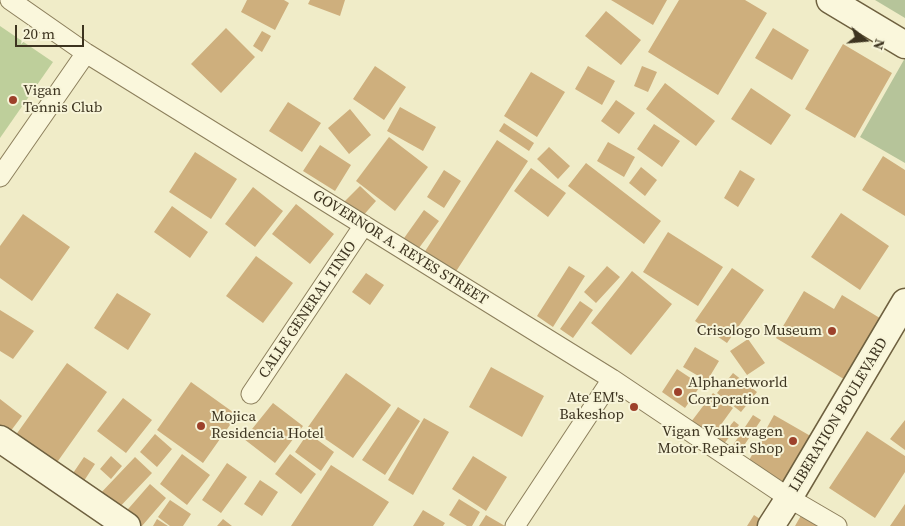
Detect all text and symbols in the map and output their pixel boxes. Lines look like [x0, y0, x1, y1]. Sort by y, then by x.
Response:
scale bar [18, 15, 86, 47]
north arrow [840, 15, 890, 65]
text: 20 m [23, 23, 55, 44]
text: N [868, 37, 890, 52]
place label: Vigan Tennis Club [23, 82, 102, 117]
marker: Vigan Tennis Club [7, 94, 19, 106]
street label: GOVERNOR A. REYES STREET [309, 187, 491, 309]
street label: CALLE GENERAL TINIO [255, 238, 361, 382]
place label: Crisologo Museum [697, 322, 822, 340]
marker: Crisologo Museum [826, 325, 838, 337]
street label: LIBERATION BOULEVARD [786, 335, 892, 495]
place label: Alphanetworld Corporation [688, 374, 788, 409]
marker: Alphanetworld Corporation [672, 386, 684, 398]
place label: Ate EM's Bakeshop [559, 389, 624, 424]
marker: Ate EM's Bakeshop [628, 401, 640, 413]
place label: Mojica Residencia Hotel [211, 408, 324, 443]
marker: Mojica Residencia Hotel [195, 420, 207, 432]
place label: Vigan Volkswagen Motor Repair Shop [658, 423, 783, 458]
marker: Vigan Volkswagen Motor Repair Shop [787, 435, 799, 447]

